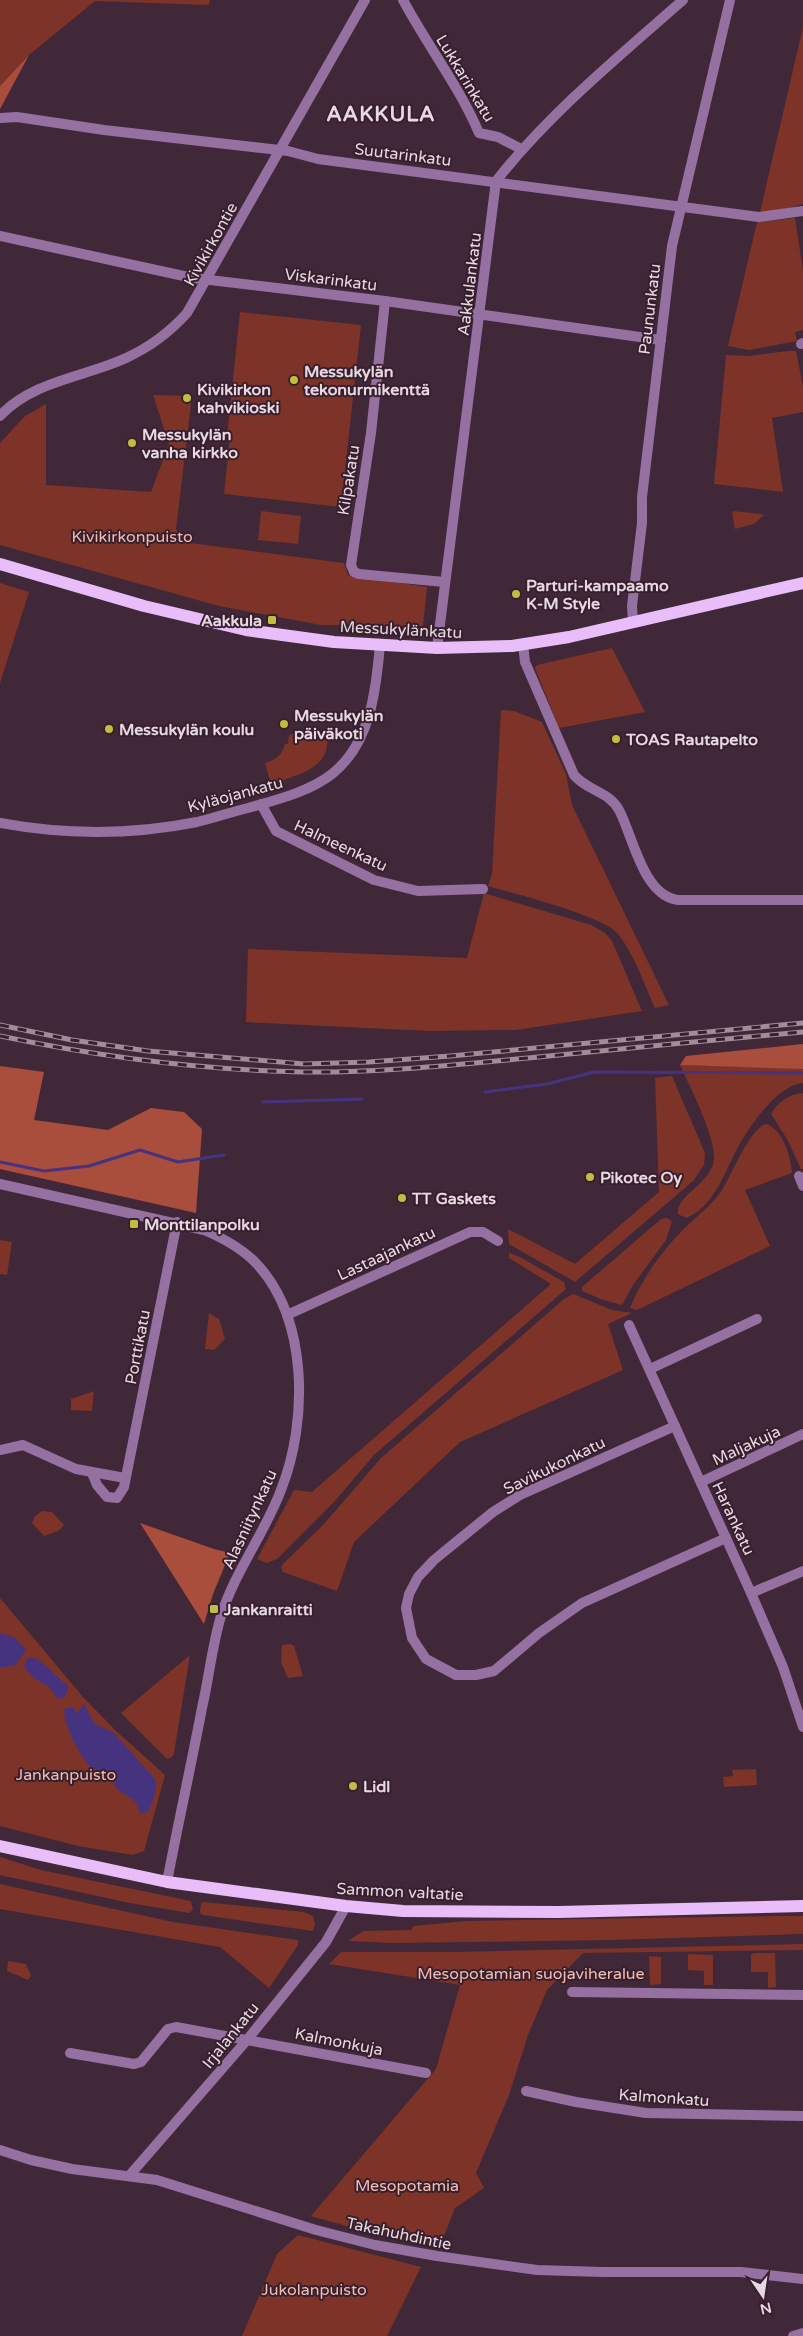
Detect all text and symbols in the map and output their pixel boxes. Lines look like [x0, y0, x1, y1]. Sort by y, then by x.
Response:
street label: Lukkarinkatu [431, 31, 499, 126]
district label: AAKKULA [326, 102, 436, 127]
street label: Suutarinkatu [353, 139, 452, 171]
street label: Kivikirkontie [180, 199, 242, 290]
street label: Aakkulankatu [454, 231, 486, 337]
street label: Paununkatu [634, 263, 665, 356]
street label: Viskarinkatu [283, 264, 378, 296]
place label: Messukylän tekonurmikenttä [303, 362, 430, 400]
marker: Messukylän tekonurmikenttä [288, 374, 300, 386]
place label: Kivikirkon kahvikioski [197, 380, 279, 418]
marker: Kivikirkon kahvikioski [181, 392, 193, 404]
place label: Messukylän vanha kirkko [142, 425, 238, 463]
marker: Messukylän vanha kirkko [126, 437, 138, 449]
street label: Kilpakatu [334, 444, 364, 517]
park label: Kivikirkonpuisto [71, 527, 193, 547]
place label: Parturi-kampaamo K-M Style [526, 576, 669, 614]
marker: Parturi-kampaamo K-M Style [510, 588, 522, 600]
place label: Aakkula [201, 611, 262, 631]
marker: Aakkula [266, 614, 278, 626]
street label: Messukylänkatu [339, 617, 463, 643]
place label: Messukylän päiväkoti [294, 706, 383, 744]
marker: Messukylän päiväkoti [278, 718, 290, 730]
place label: Messukylän koulu [119, 720, 254, 740]
marker: Messukylän koulu [103, 723, 115, 735]
place label: TOAS Rautapelto [625, 730, 758, 750]
marker: TOAS Rautapelto [610, 733, 622, 745]
street label: Kyläojankatu [185, 773, 285, 817]
street label: Halmeenkatu [291, 816, 390, 876]
place label: Pikotec Oy [600, 1168, 683, 1188]
marker: Pikotec Oy [584, 1171, 596, 1183]
place label: TT Gaskets [411, 1189, 496, 1209]
marker: TT Gaskets [396, 1192, 408, 1204]
place label: Monttilanpolku [144, 1215, 260, 1235]
marker: Monttilanpolku [128, 1218, 140, 1230]
street label: Lastaajankatu [334, 1222, 439, 1285]
street label: Porttikatu [121, 1308, 155, 1386]
street label: Maljakuja [709, 1421, 784, 1470]
street label: Savikukonkatu [500, 1433, 609, 1499]
street label: Alasniitynkatu [218, 1466, 282, 1572]
street label: Harankatu [707, 1478, 759, 1559]
place label: Jankanraitti [223, 1600, 313, 1620]
marker: Jankanraitti [208, 1603, 220, 1615]
park label: Jankanpuisto [16, 1765, 116, 1785]
place label: Lidl [363, 1777, 390, 1797]
marker: Lidl [347, 1780, 359, 1792]
street label: Sammon valtatie [336, 1879, 464, 1905]
park label: Mesopotamian suojaviheralue [417, 1964, 645, 1984]
street label: Irjalankatu [198, 1998, 264, 2073]
street label: Kalmonkuja [293, 2024, 385, 2060]
street label: Kalmonkatu [618, 2085, 710, 2111]
park label: Mesopotamia [355, 2176, 459, 2196]
street label: Takahuhdintie [344, 2213, 453, 2255]
north arrow [738, 2271, 788, 2321]
park label: Jukolanpuisto [261, 2280, 367, 2300]
text: N [758, 2299, 773, 2318]

